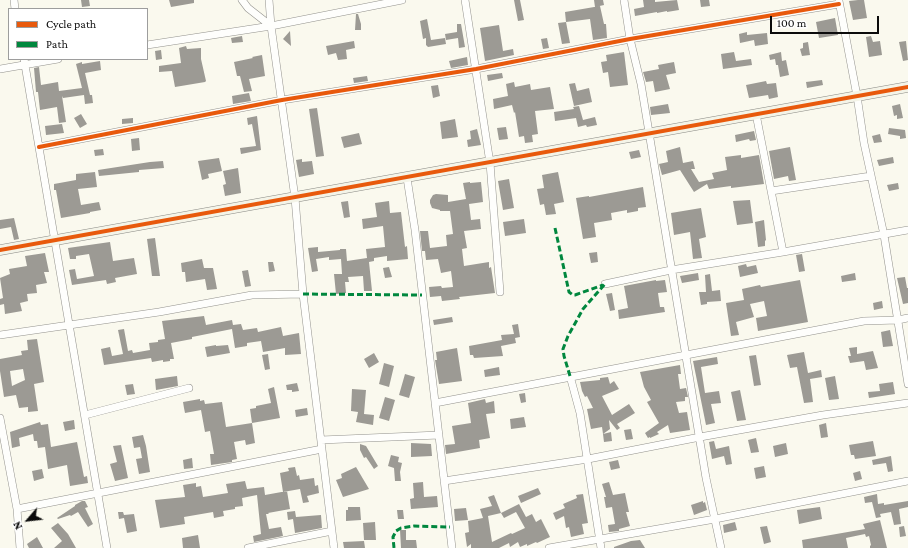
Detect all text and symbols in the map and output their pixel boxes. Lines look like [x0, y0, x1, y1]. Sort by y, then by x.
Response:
legend [8, 8, 148, 60]
scale bar [772, 8, 881, 34]
text: 100 m [777, 16, 806, 30]
text: Cycle path [46, 17, 96, 31]
text: Path [46, 37, 68, 51]
north arrow [8, 500, 48, 540]
text: N [10, 520, 24, 532]

